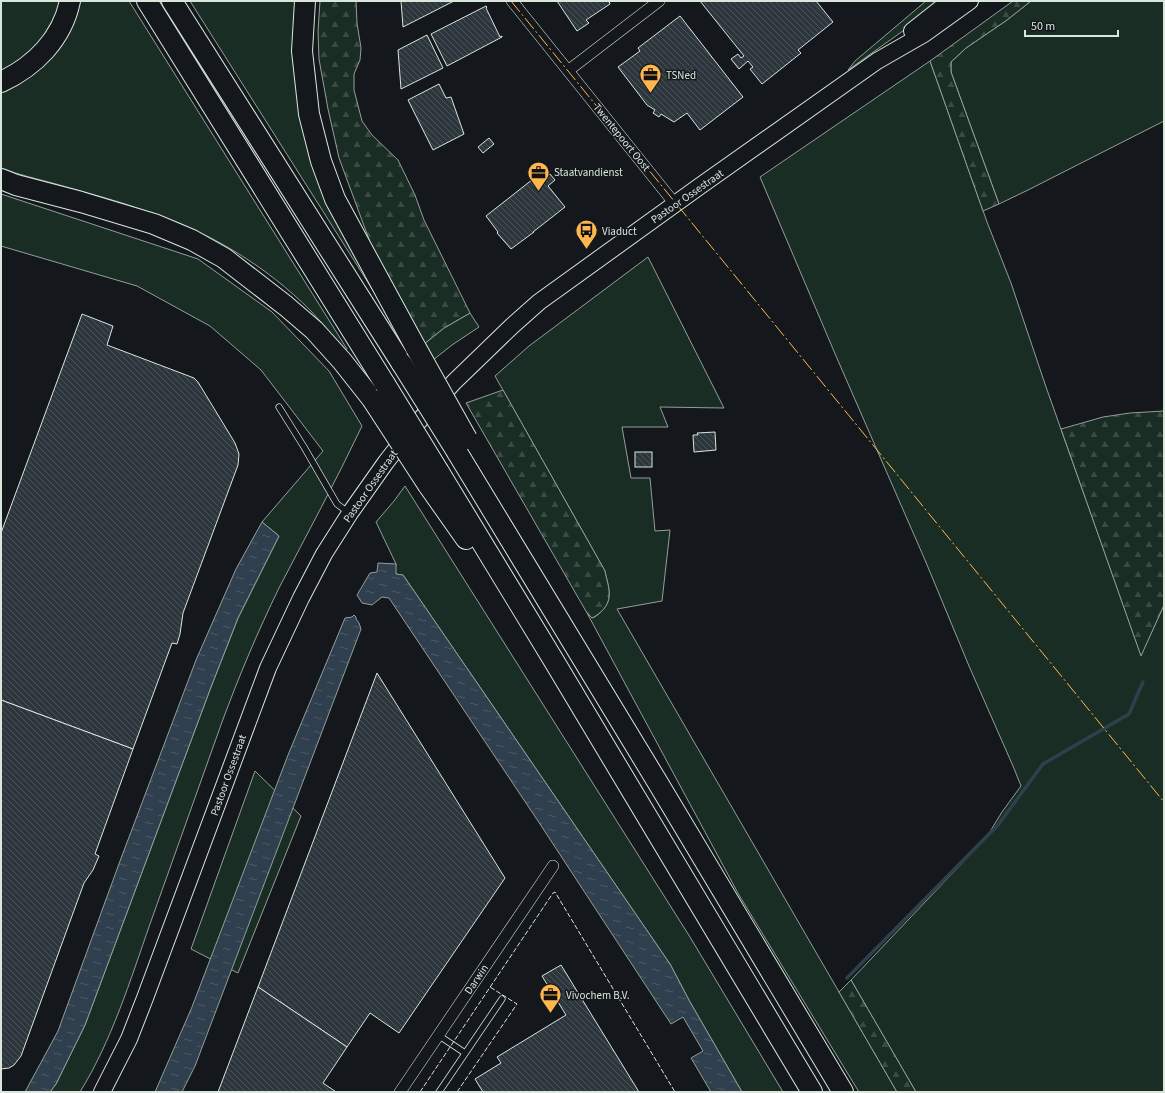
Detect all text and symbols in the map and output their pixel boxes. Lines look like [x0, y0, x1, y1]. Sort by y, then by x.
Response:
scale bar [1025, 12, 1118, 38]
text: 50 m [1031, 18, 1055, 35]
office icon: TSNed [637, 62, 663, 95]
place label: TSNed [666, 68, 696, 83]
street label: Twentepoort Oost [590, 100, 654, 174]
office icon: Staatvandienst [526, 159, 552, 192]
place label: Staatvandienst [554, 165, 623, 180]
street label: Pastoor Ossestraat [648, 166, 727, 227]
bus stop icon: Viaduct [573, 218, 599, 251]
place label: Viaduct [602, 224, 637, 239]
street label: Pastoor Ossestraat [340, 447, 401, 526]
street label: Pastoor Ossestraat [207, 732, 250, 818]
street label: Darwin [461, 961, 492, 997]
office icon: Vivochem B.V. [537, 982, 563, 1015]
place label: Vivochem B.V. [566, 988, 630, 1003]

